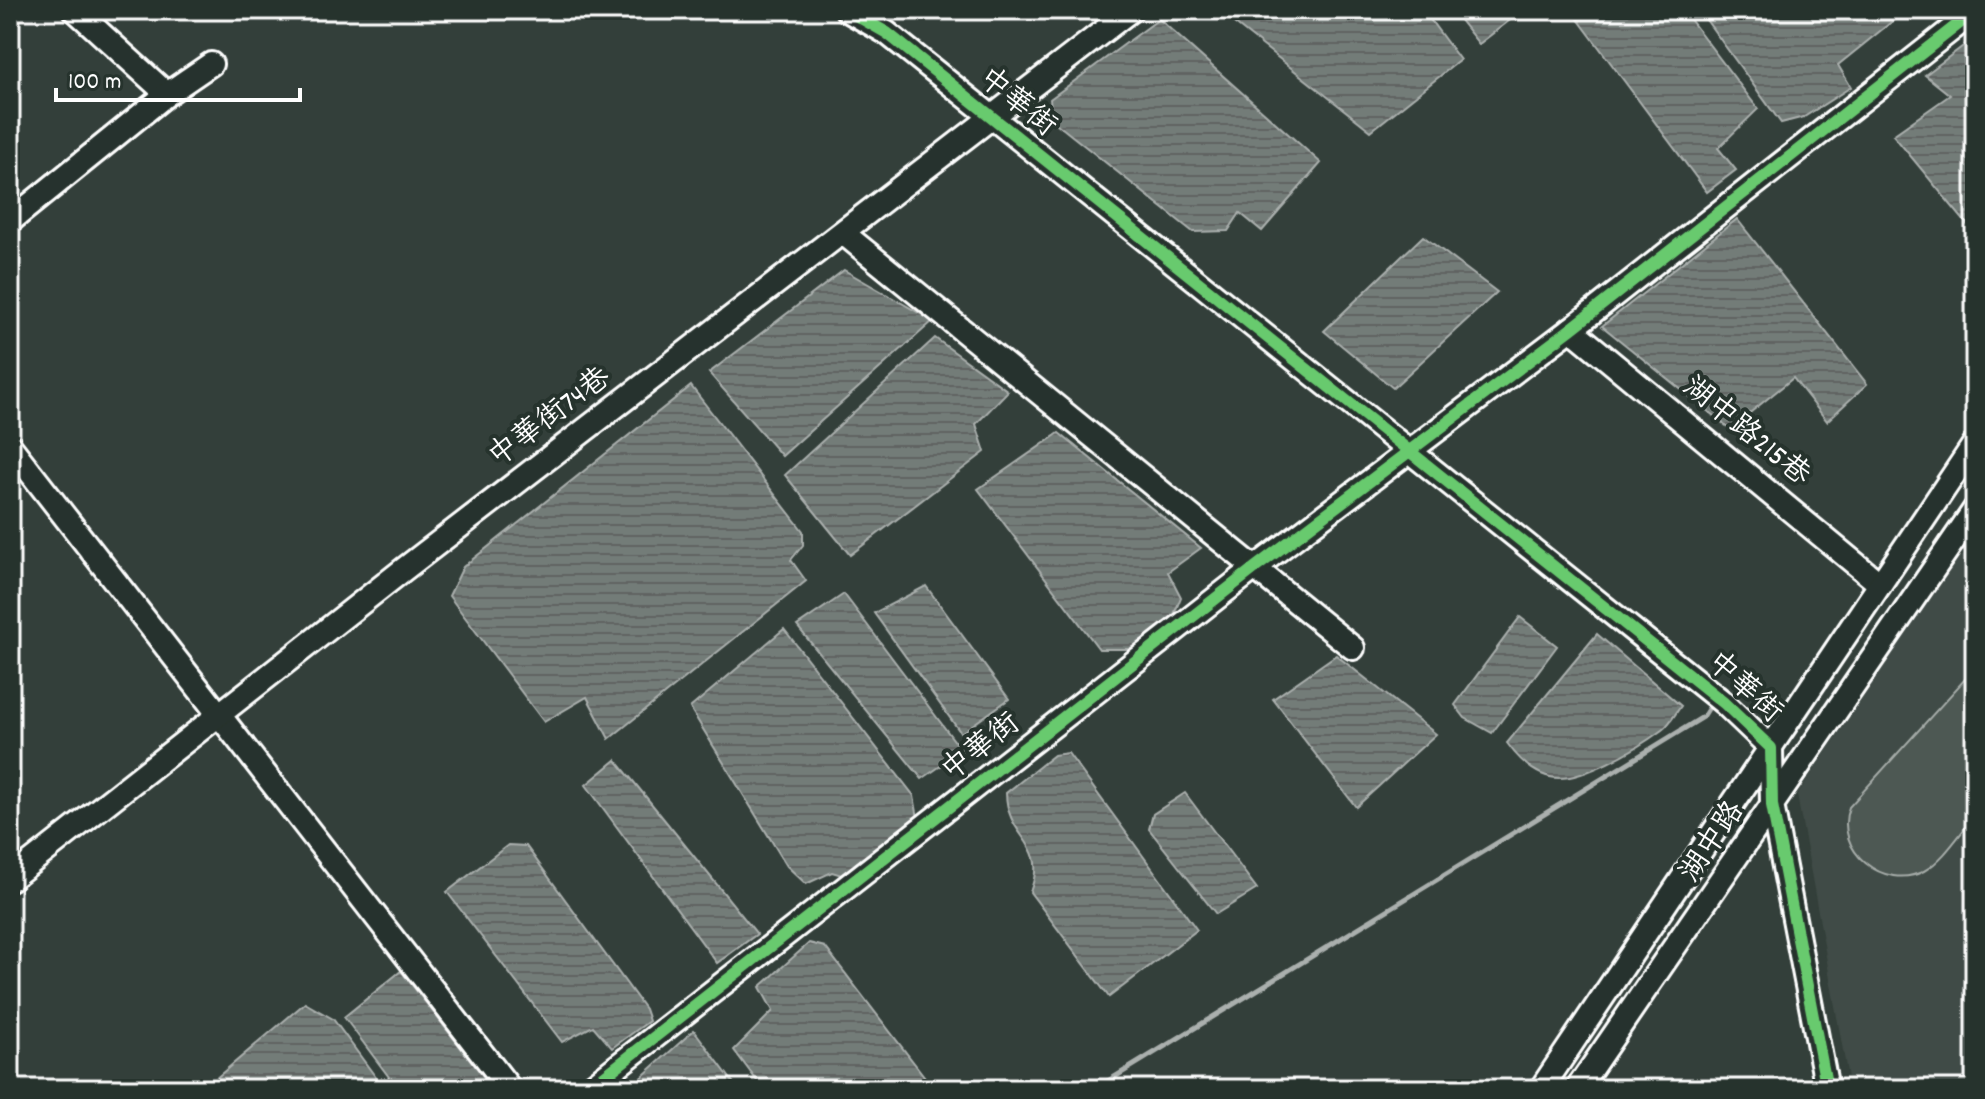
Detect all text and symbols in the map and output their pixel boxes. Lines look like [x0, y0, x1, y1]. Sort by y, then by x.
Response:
scale bar [56, 52, 300, 102]
street label: 中華街 [967, 59, 1065, 149]
text: 100 m [68, 66, 121, 100]
street label: 中華街74巷 [481, 359, 621, 479]
street label: 湖中路215巷 [1672, 368, 1818, 498]
street label: 中華街 [1695, 643, 1791, 735]
street label: 中華街 [933, 704, 1031, 794]
street label: 湖中路 [1671, 794, 1757, 892]

